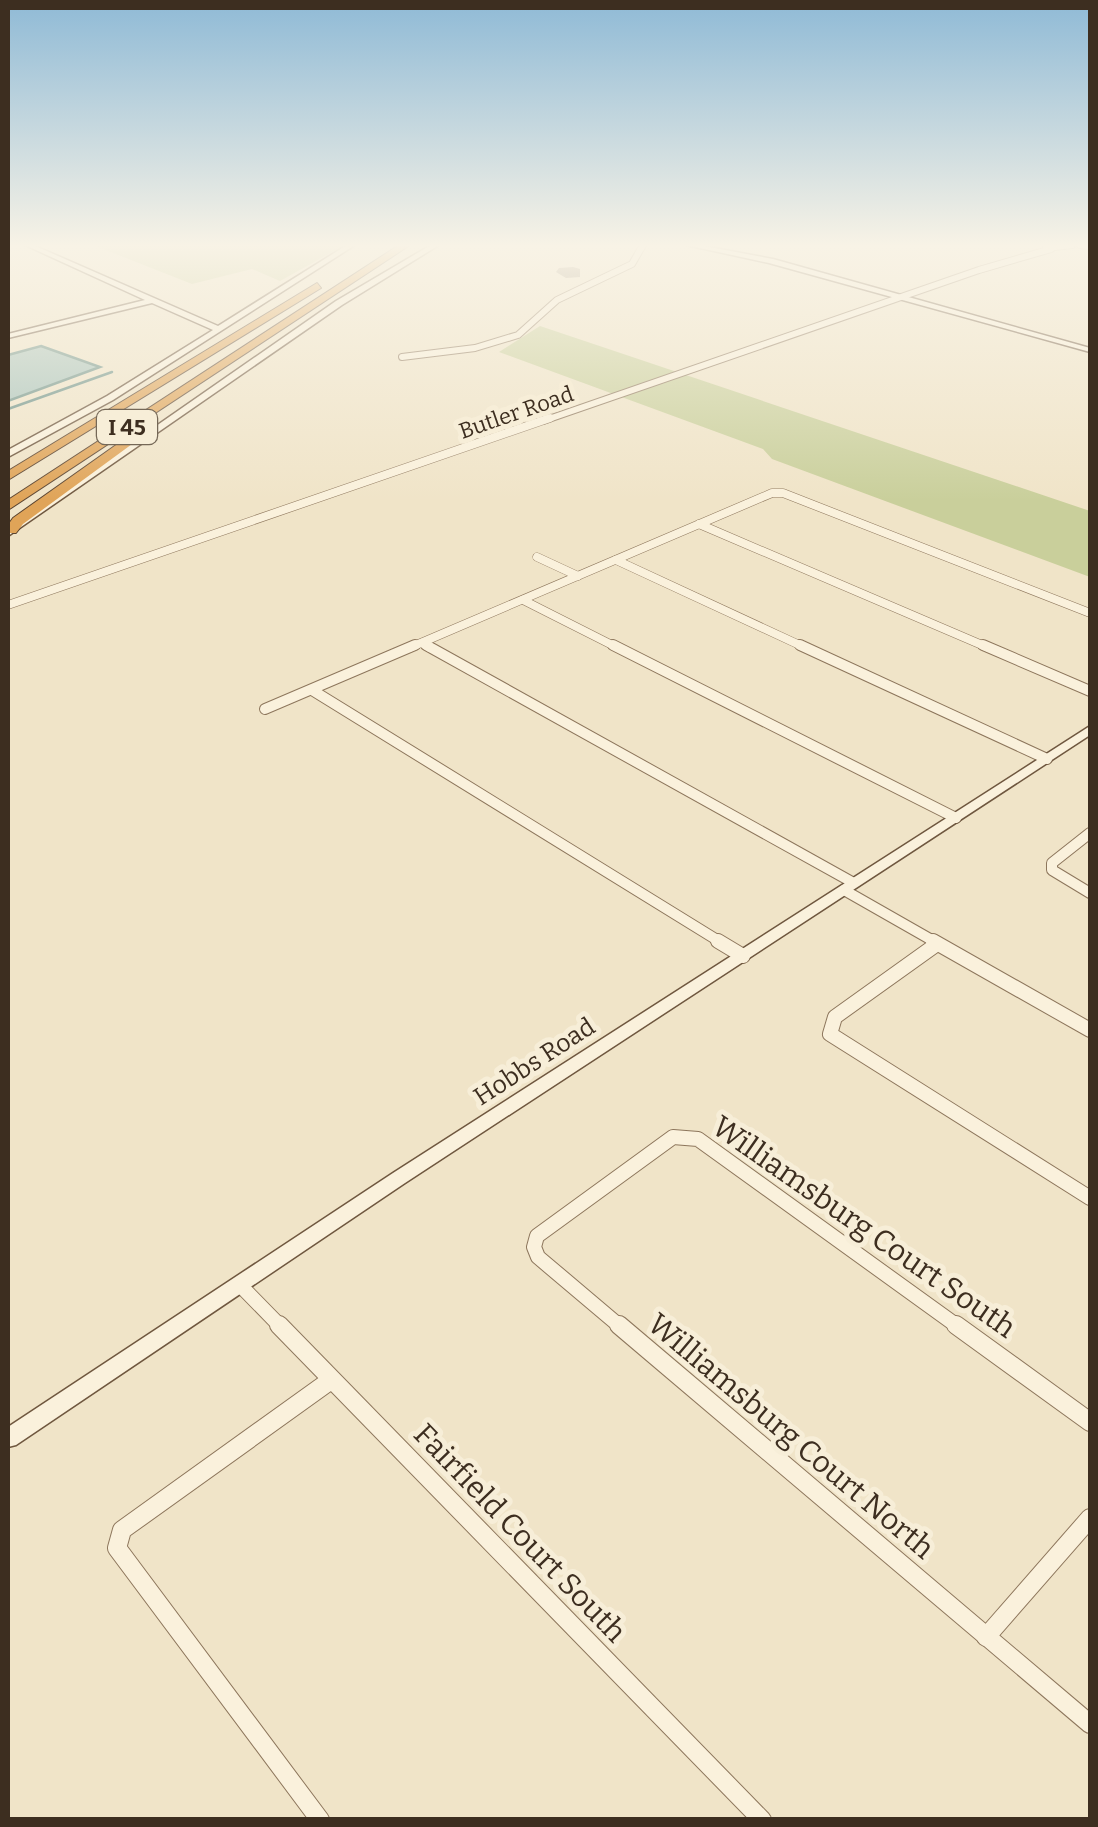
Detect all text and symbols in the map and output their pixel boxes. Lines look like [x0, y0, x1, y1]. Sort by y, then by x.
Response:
street label: Butler Road [455, 380, 577, 445]
road number: I 45 [97, 410, 157, 444]
street label: Hobbs Road [468, 1011, 601, 1112]
street label: Williamsburg Court South [705, 1108, 1023, 1346]
street label: Williamsburg Court North [641, 1306, 942, 1566]
street label: Fairfield Court South [406, 1416, 634, 1650]

